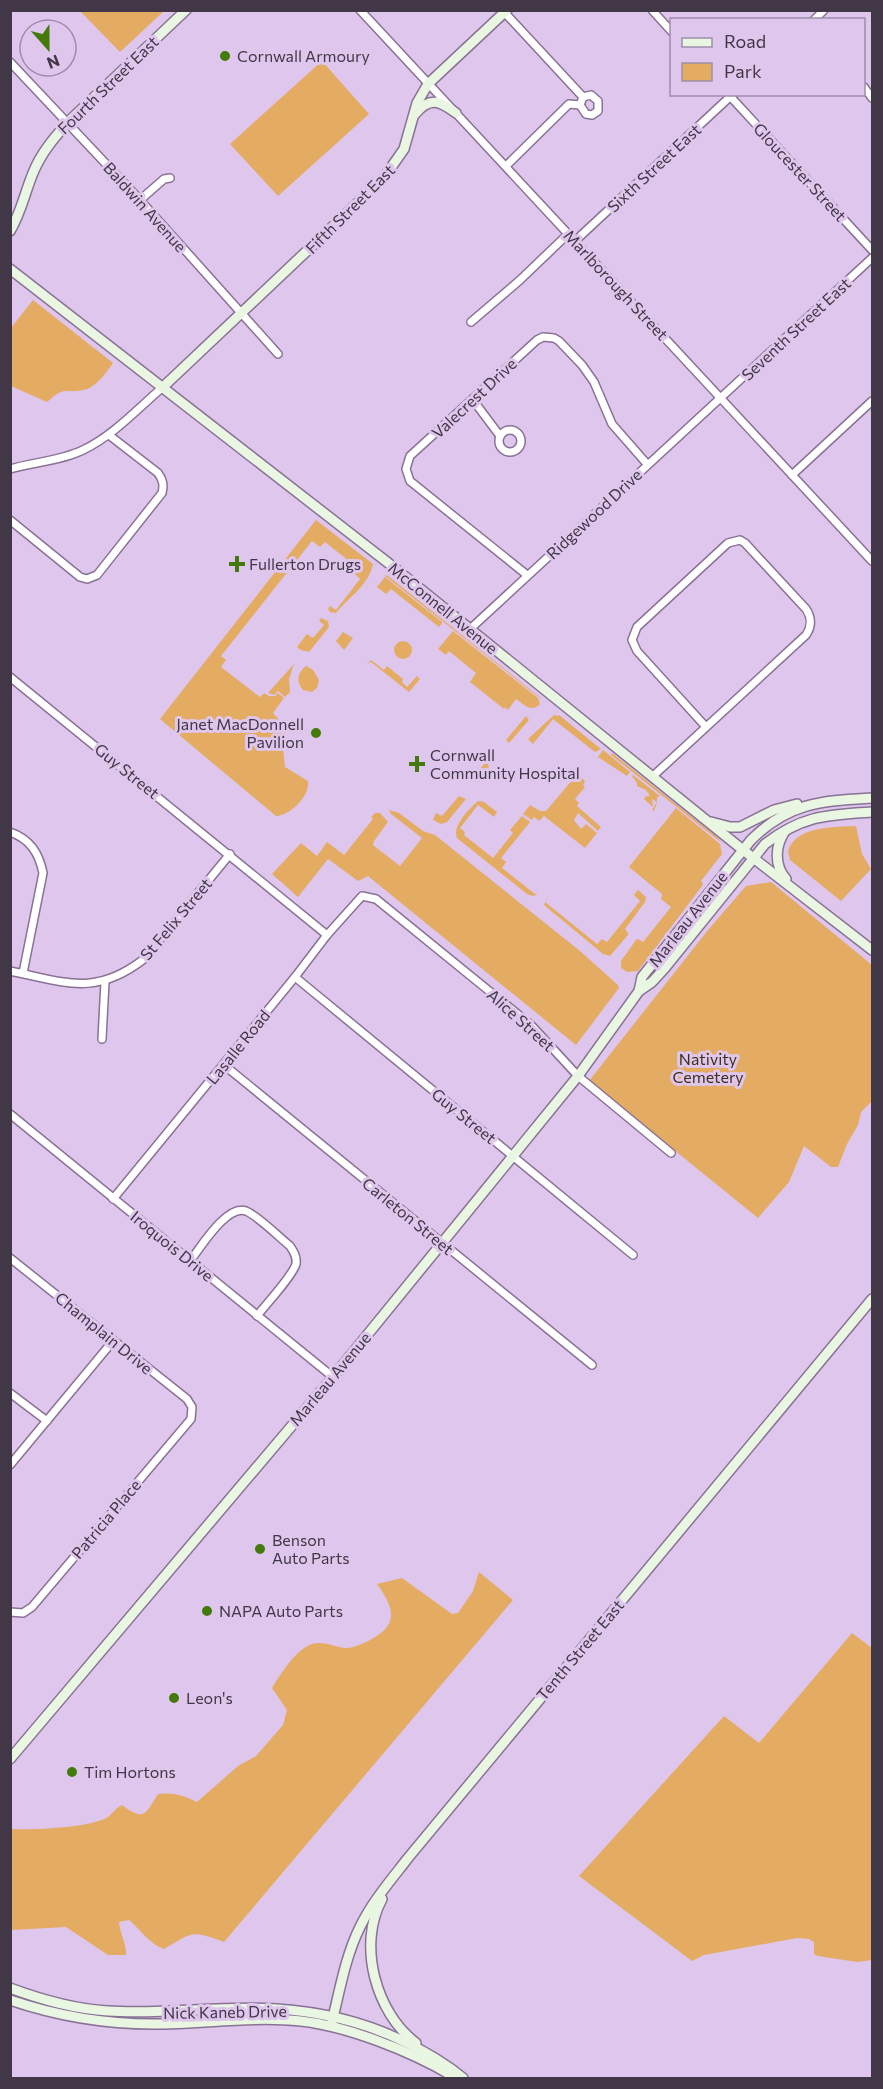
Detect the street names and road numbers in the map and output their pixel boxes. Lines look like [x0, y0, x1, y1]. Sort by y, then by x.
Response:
street label: Fourth Street East [53, 32, 162, 137]
street label: Sixth Street East [603, 119, 705, 216]
street label: Gloucester Street [750, 119, 851, 225]
street label: Baldwin Avenue [100, 158, 191, 256]
street label: Fifth Street East [301, 160, 399, 257]
street label: Marlborough Street [560, 226, 673, 344]
street label: Seventh Street East [737, 273, 854, 384]
street label: Valecrest Drive [427, 354, 520, 442]
street label: Ridgewood Drive [542, 465, 645, 563]
street label: McConnell Avenue [385, 558, 502, 657]
street label: Guy Street [91, 739, 164, 803]
street label: Marleau Avenue [644, 867, 731, 970]
street label: St Felix Street [136, 874, 216, 964]
street label: Alice Street [484, 985, 559, 1055]
street label: Lasalle Road [202, 1006, 273, 1088]
street label: Guy Street [428, 1084, 501, 1148]
street label: Carleton Street [359, 1173, 458, 1258]
street label: Iroquois Drive [127, 1206, 218, 1285]
street label: Champlain Drive [52, 1288, 157, 1378]
street label: Marleau Avenue [285, 1328, 374, 1429]
street label: Patricia Place [67, 1475, 144, 1562]
street label: Tenth Street East [532, 1595, 627, 1704]
street label: Nick Kaneb Drive [163, 2001, 287, 2022]

